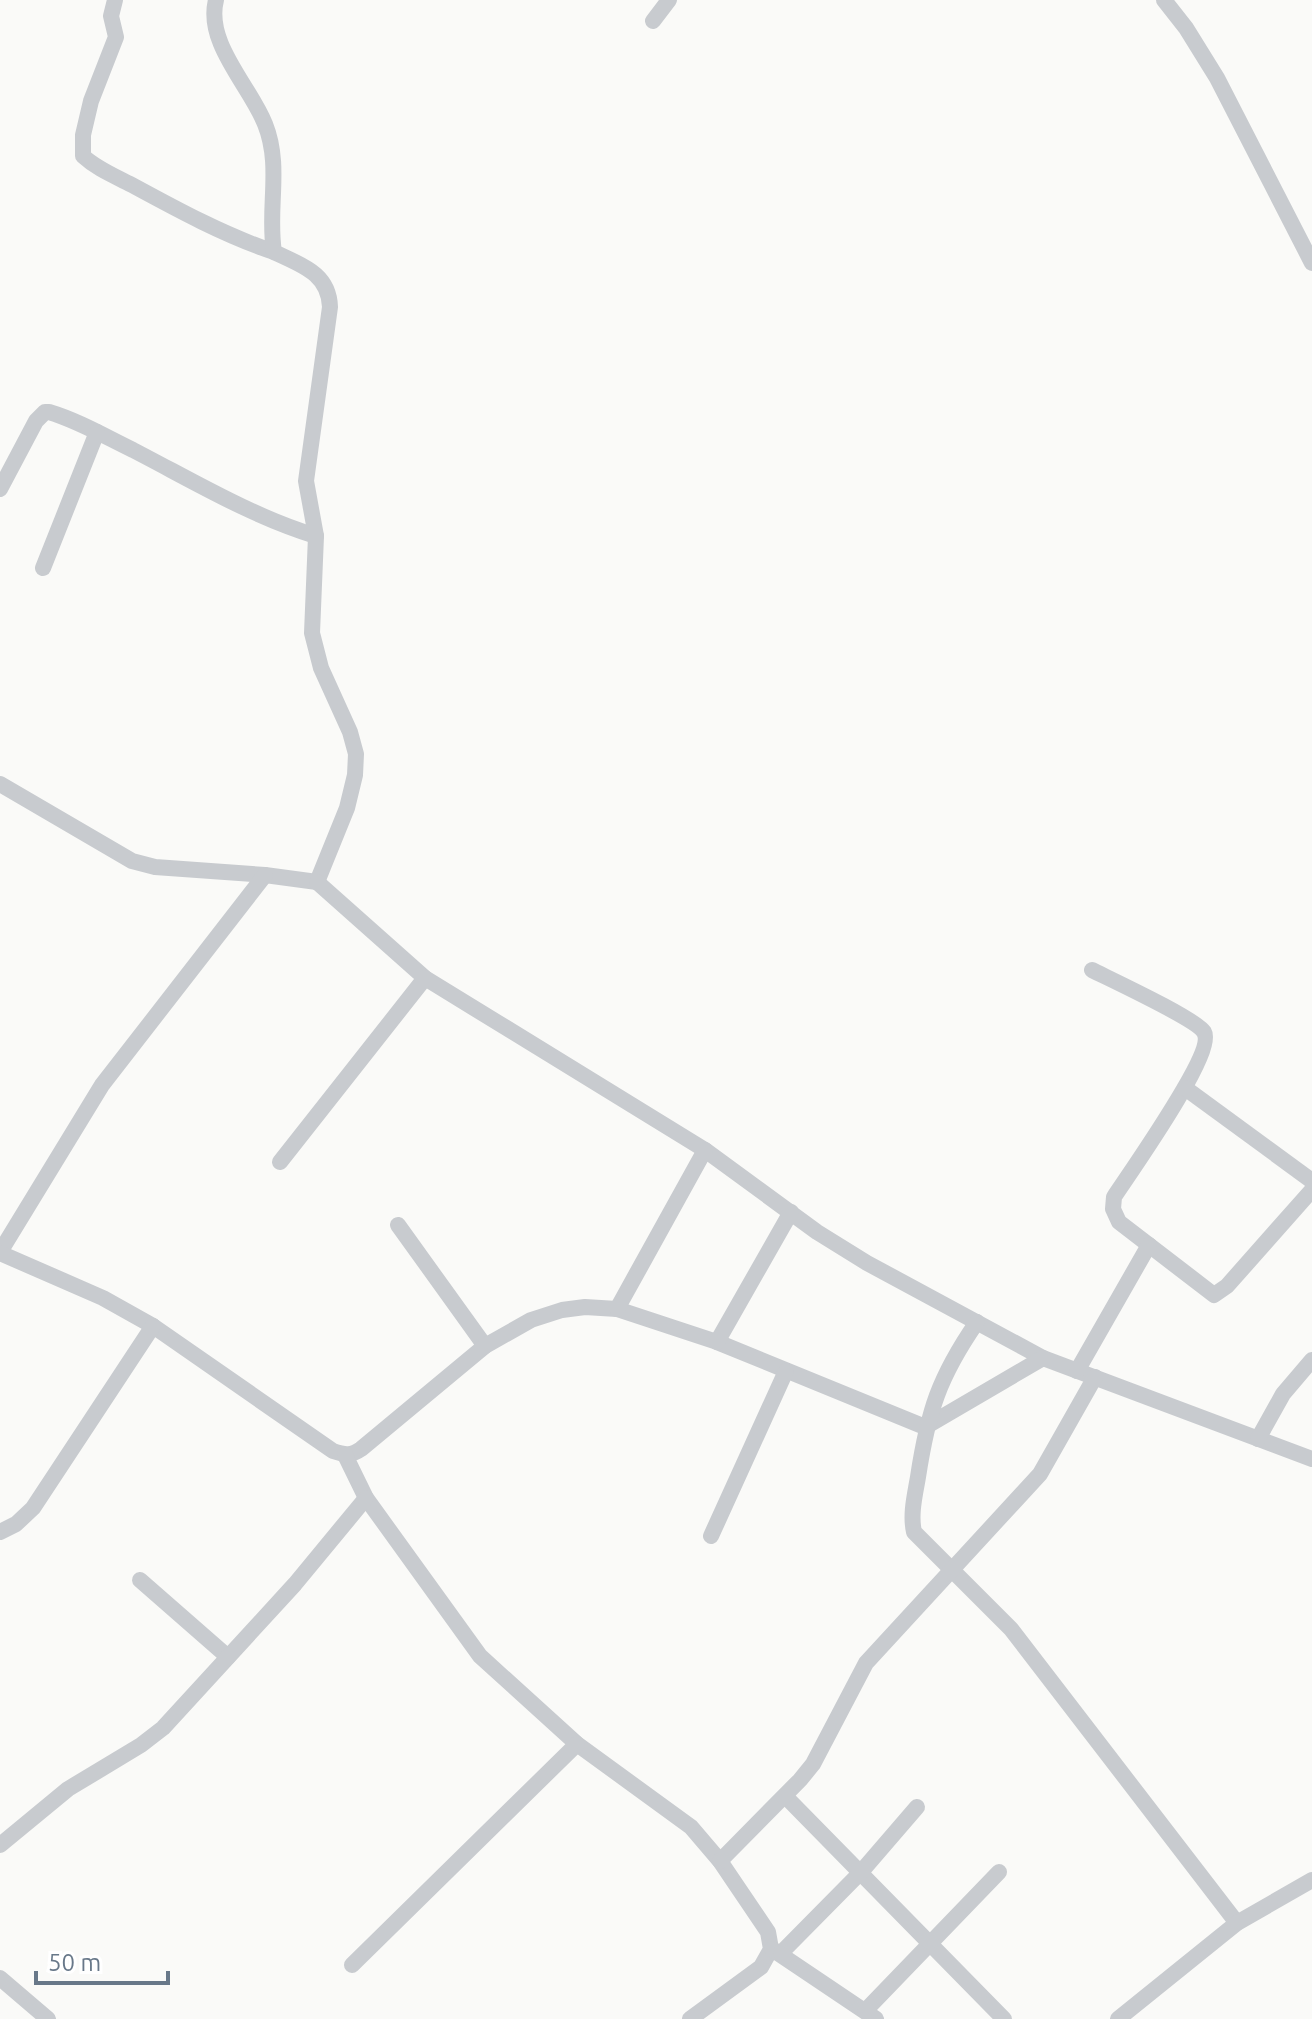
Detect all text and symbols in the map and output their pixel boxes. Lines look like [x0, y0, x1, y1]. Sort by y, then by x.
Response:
scale bar [36, 1935, 168, 1985]
text: 50 m [48, 1949, 101, 1976]

